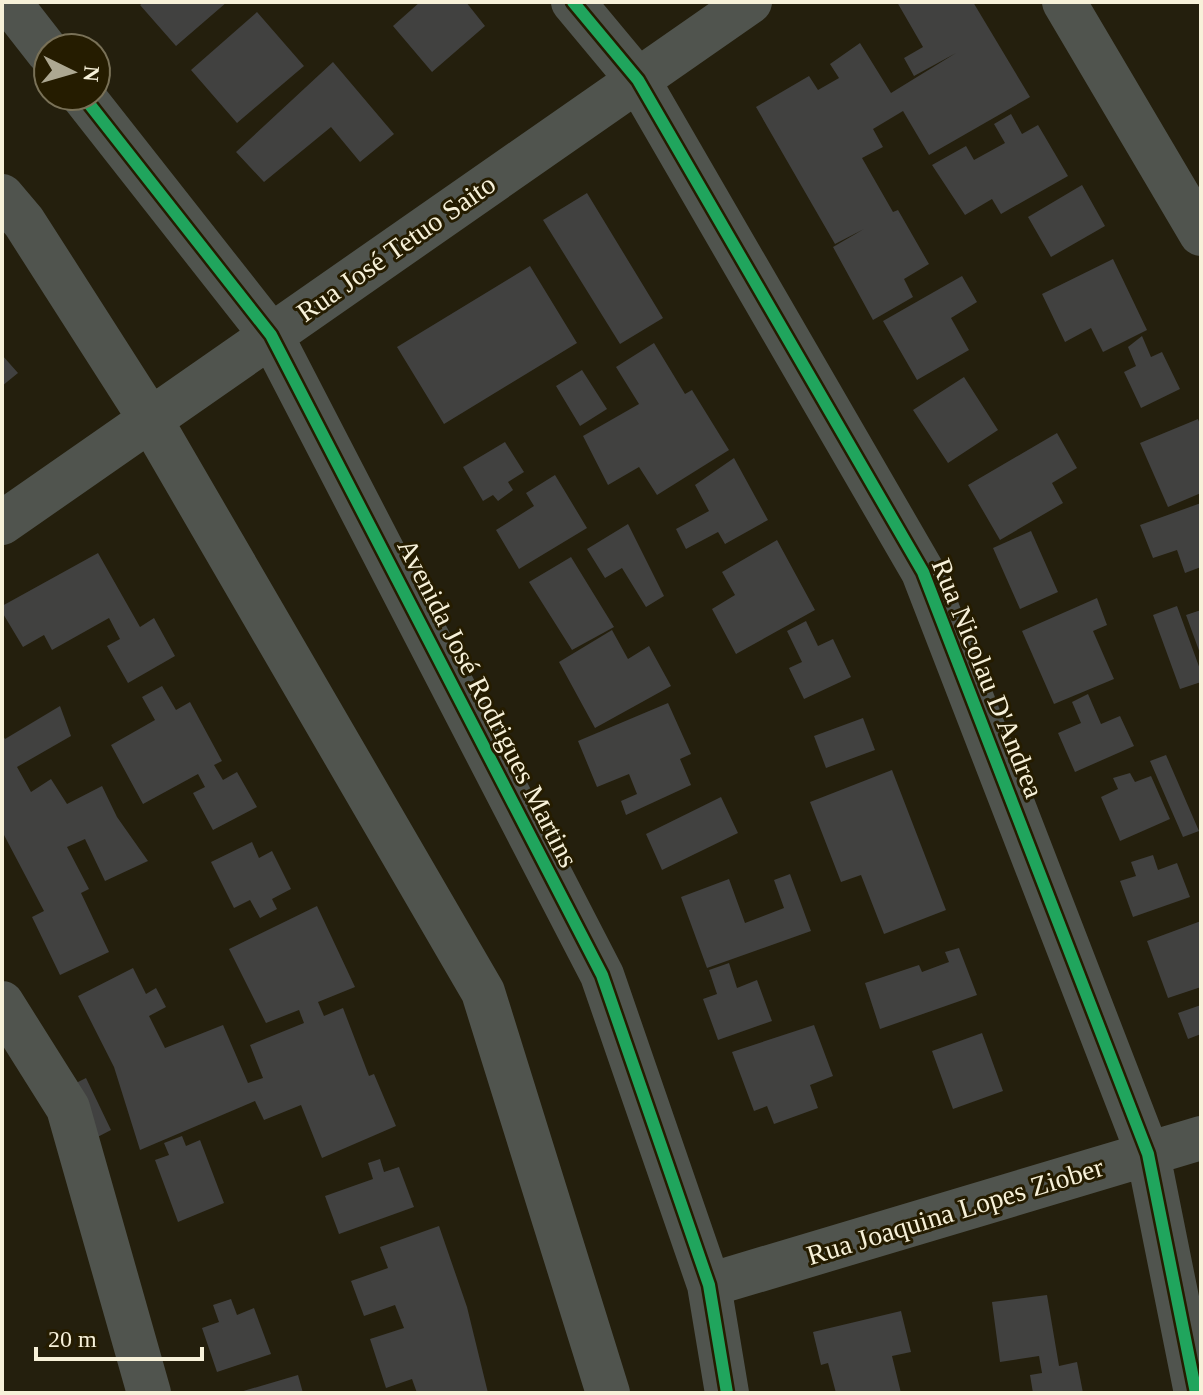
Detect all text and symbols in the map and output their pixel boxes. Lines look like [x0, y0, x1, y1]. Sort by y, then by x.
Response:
north arrow [32, 32, 112, 112]
text: N [78, 65, 105, 83]
street label: Rua José Tetuo Saito [291, 168, 501, 328]
street label: Avenida José Rodrigues Martins [392, 534, 584, 872]
street label: Rua Nicolau D'Andrea [926, 554, 1050, 803]
street label: Rua Joaquina Lopes Ziober [803, 1151, 1108, 1271]
scale bar [36, 1311, 202, 1361]
text: 20 m [48, 1326, 97, 1352]

